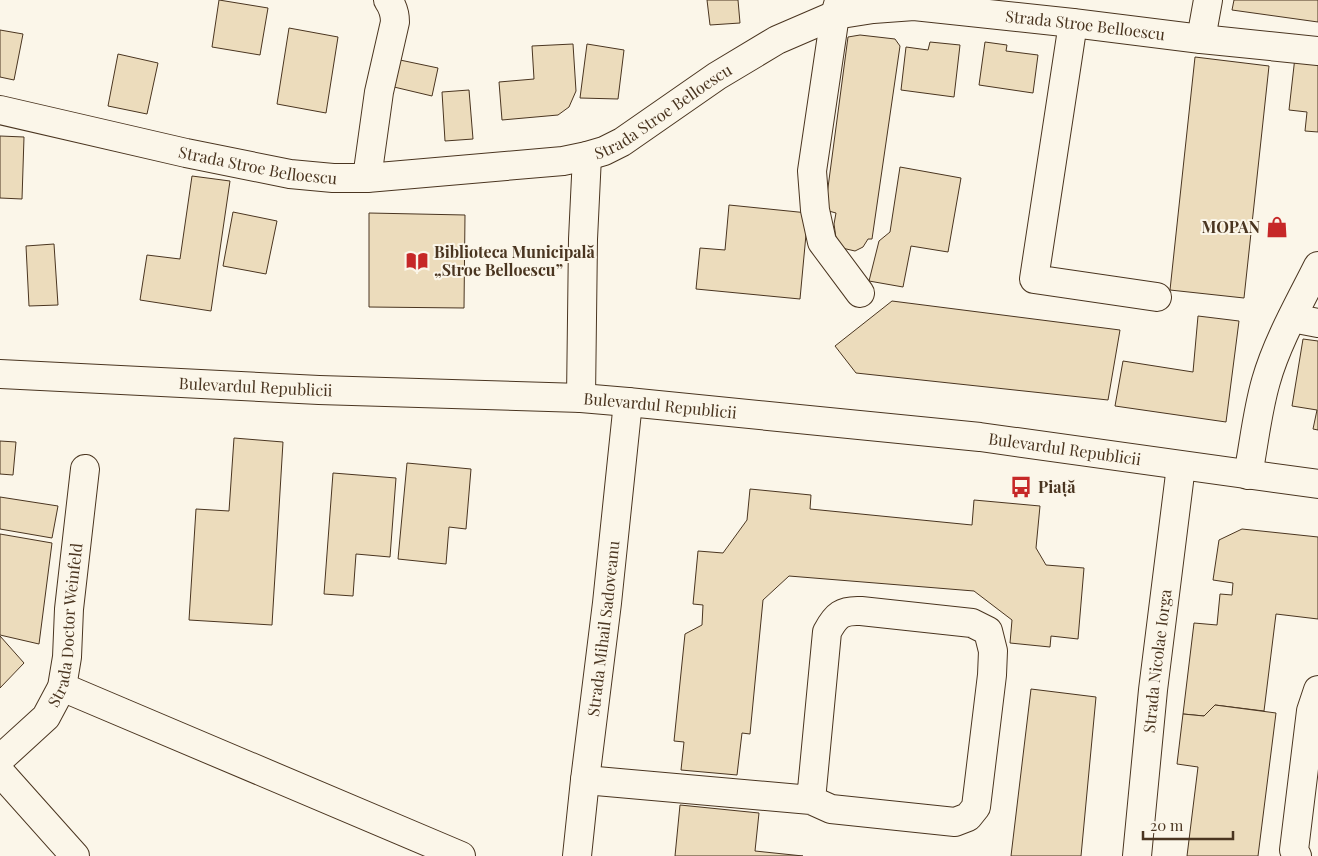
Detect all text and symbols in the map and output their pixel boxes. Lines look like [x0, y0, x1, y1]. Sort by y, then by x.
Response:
street label: Strada Stroe Belloescu [1004, 5, 1166, 44]
street label: Strada Stroe Belloescu [592, 59, 735, 163]
street label: Strada Stroe Belloescu [177, 141, 338, 188]
shop icon: MOPAN [1264, 214, 1290, 240]
place label: MOPAN [1201, 216, 1260, 237]
place label: Biblioteca Municipală „Stroe Belloescu” [434, 241, 596, 280]
library icon: Biblioteca Municipală „Stroe Belloescu” [404, 248, 430, 274]
street label: Bulevardul Republicii [178, 372, 333, 400]
street label: Bulevardul Republicii [583, 387, 738, 423]
street label: Bulevardul Republicii [987, 427, 1143, 469]
bus stop icon: Piață [1008, 474, 1034, 500]
place label: Piață [1038, 476, 1076, 498]
street label: Strada Mihail Sadoveanu [582, 540, 623, 718]
street label: Strada Doctor Weinfeld [42, 542, 86, 710]
street label: Strada Nicolae Iorga [1138, 588, 1176, 734]
scale bar [1143, 808, 1233, 840]
text: 20 m [1150, 815, 1184, 835]

